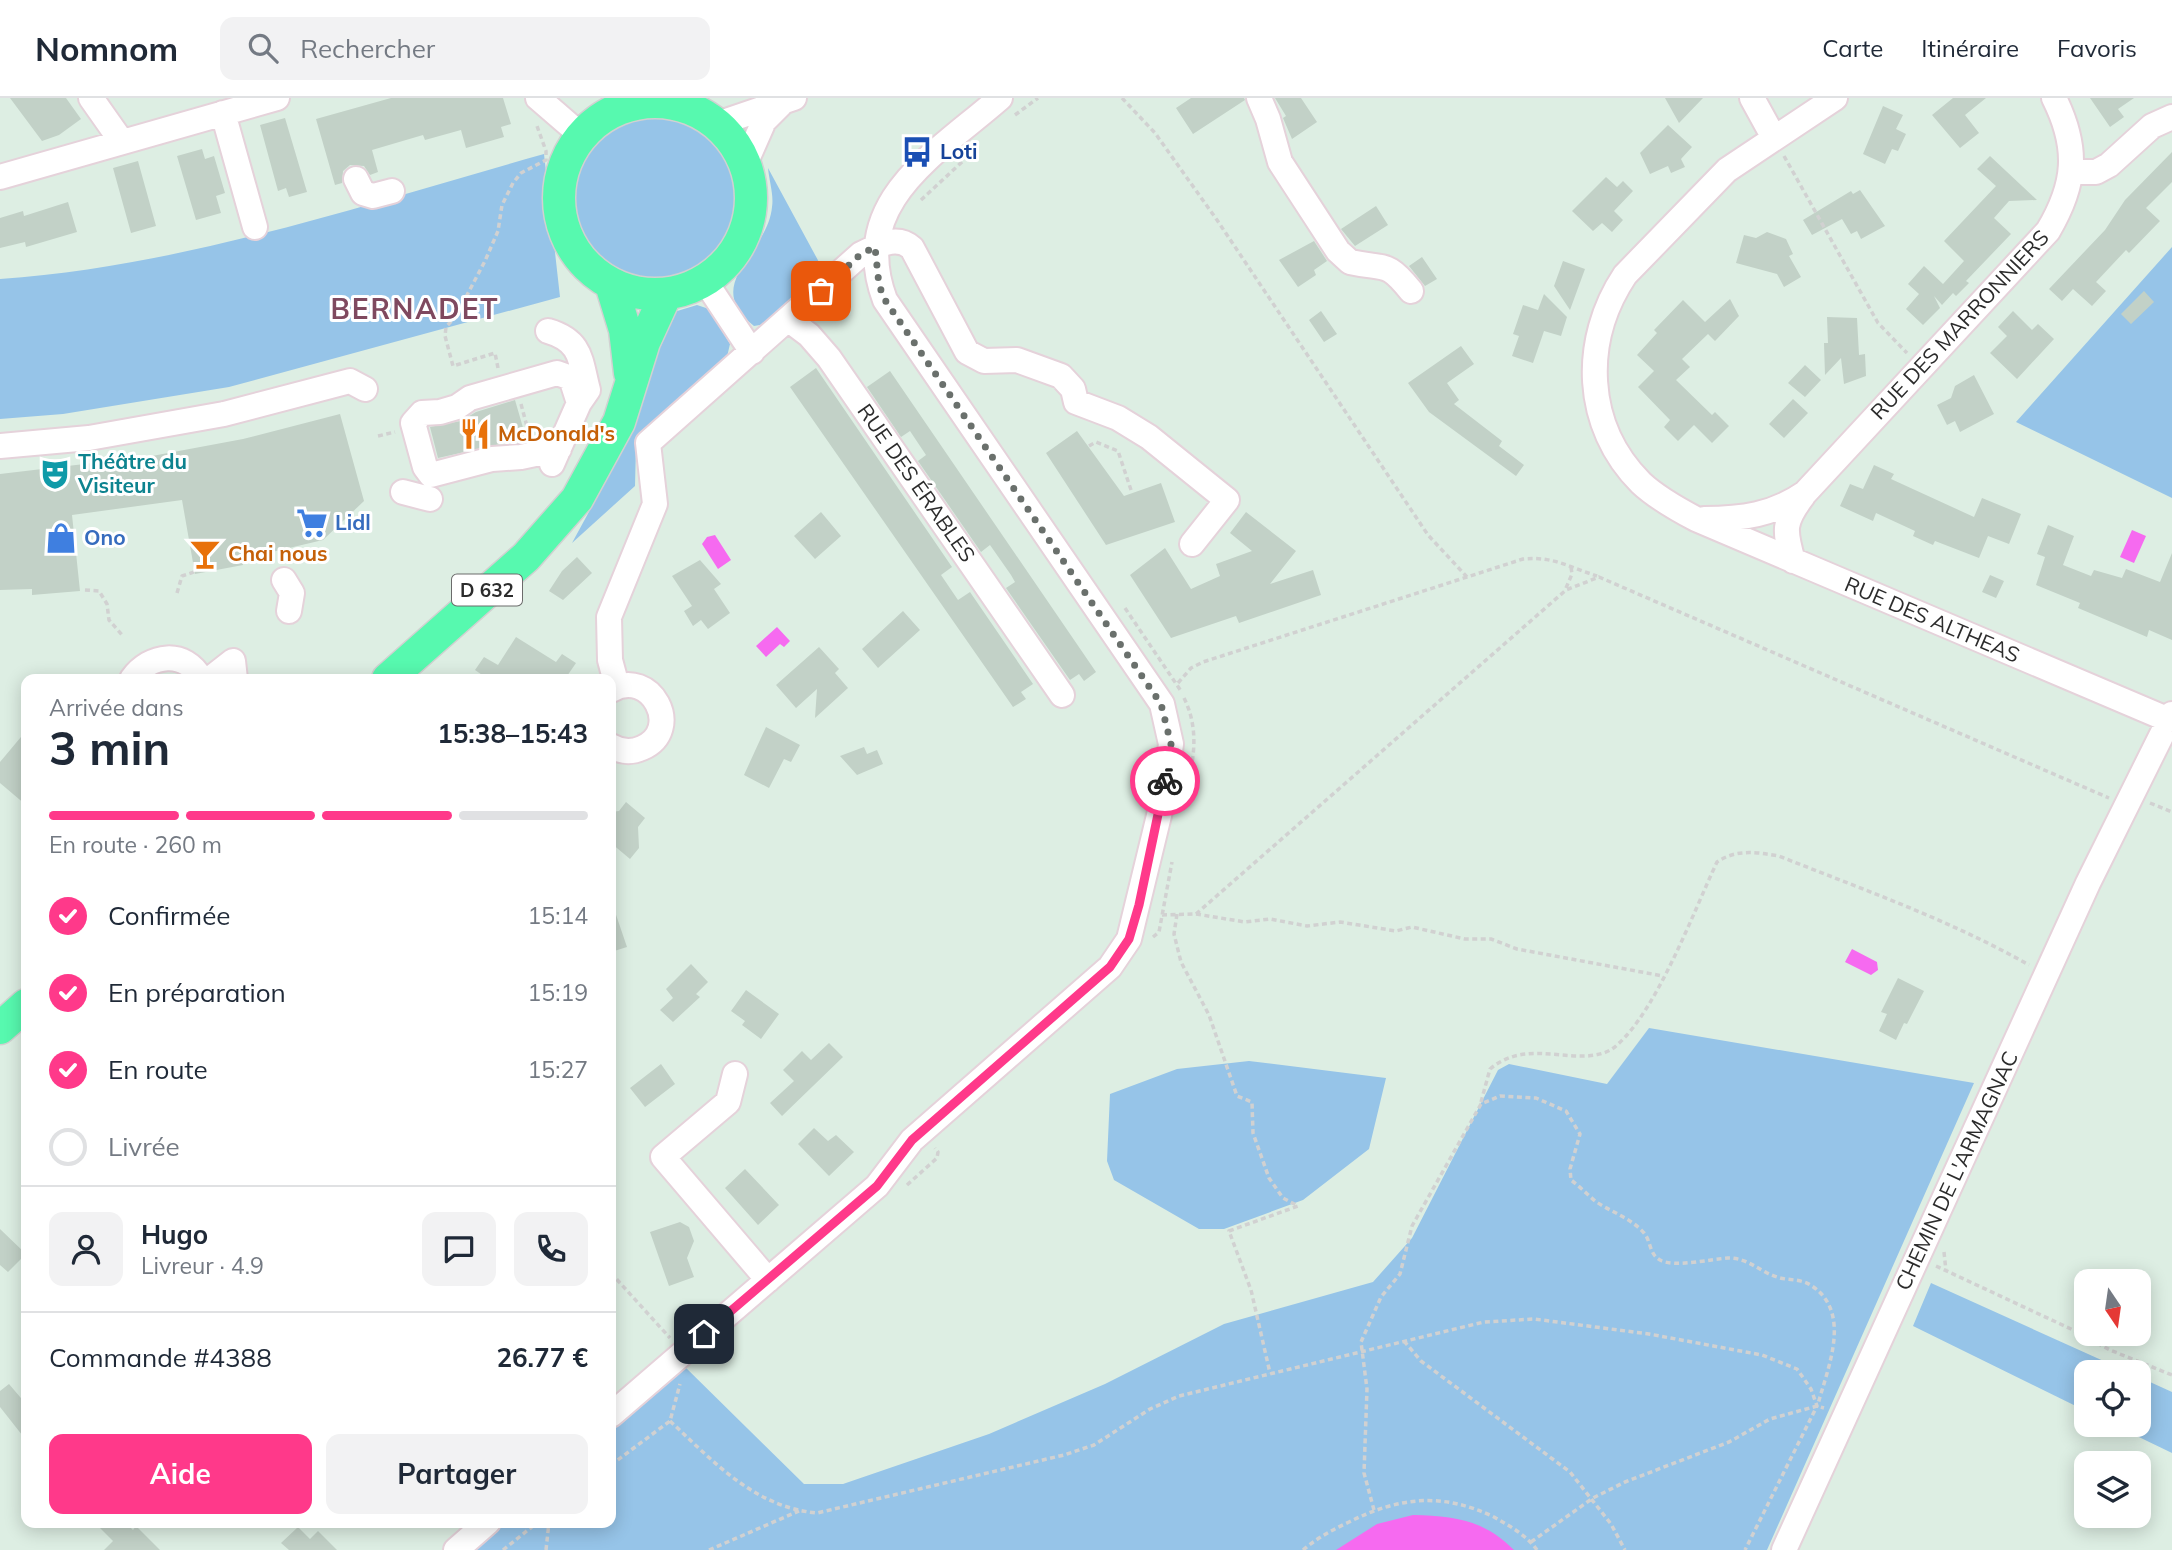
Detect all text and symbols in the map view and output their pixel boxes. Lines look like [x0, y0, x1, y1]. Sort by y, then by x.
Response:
search box [220, 17, 710, 80]
text: Nomnom [35, 28, 178, 69]
icon: search [244, 29, 282, 67]
text: Rechercher [300, 32, 435, 65]
text: Carte [1822, 33, 1883, 63]
text: Itinéraire [1921, 33, 2019, 63]
text: Favoris [2057, 33, 2137, 63]
bus stop icon: Loti [900, 135, 934, 169]
place label: Loti [940, 138, 977, 164]
street label: RUE DES MARRONNIERS [1865, 224, 2054, 424]
pin [791, 261, 851, 321]
icon: bag [802, 272, 840, 310]
district label: BERNADET [331, 291, 499, 326]
street label: RUE DES ÉRABLES [853, 398, 981, 567]
restaurant icon: McDonald's [458, 417, 492, 451]
place label: McDonald's [498, 420, 615, 446]
place label: Théâtre du Visiteur [77, 448, 187, 498]
theatre icon: Théâtre du Visiteur [38, 457, 72, 491]
supermarket icon: Lidl [295, 506, 329, 540]
place label: Lidl [335, 509, 371, 535]
shop icon: Ono [44, 521, 78, 555]
place label: Ono [84, 524, 126, 550]
bar icon: Chai nous [188, 537, 222, 571]
place label: Chai nous [228, 540, 327, 566]
street label: RUE DES ALTHEAS [1841, 570, 2024, 668]
road number: D 632 [452, 575, 522, 606]
text: Arrivée dans [49, 693, 184, 722]
text: 15:38–15:43 [437, 717, 588, 750]
text: 3 min [49, 719, 170, 777]
courier [1130, 746, 1200, 816]
icon: bike [1146, 762, 1184, 800]
text: En route · 260 m [49, 830, 222, 859]
icon: check [49, 897, 87, 935]
text: Confirmée [108, 899, 230, 932]
text: 15:14 [528, 901, 588, 930]
icon: check [49, 974, 87, 1012]
text: En préparation [108, 976, 286, 1009]
text: 15:19 [528, 978, 588, 1007]
street label: CHEMIN DE L'ARMAGNAC [1889, 1047, 2023, 1294]
icon: check [49, 1051, 87, 1089]
text: En route [108, 1053, 208, 1086]
text: 15:27 [528, 1055, 588, 1084]
text: Livrée [108, 1130, 180, 1163]
button: person [49, 1212, 123, 1286]
button: chat [422, 1212, 496, 1286]
button: phone [514, 1212, 588, 1286]
text: Hugo [141, 1218, 208, 1251]
text: Livreur · 4.9 [141, 1251, 264, 1280]
north arrow [2074, 1269, 2151, 1346]
map controls [2074, 1269, 2151, 1528]
pin [674, 1304, 734, 1364]
icon: home [685, 1315, 723, 1353]
text: Commande #4388 [49, 1341, 272, 1374]
text: 26.77 € [496, 1341, 588, 1374]
button: locate [2074, 1360, 2151, 1437]
button: Aide [49, 1434, 312, 1514]
button: Partager [326, 1434, 588, 1514]
button: layers [2074, 1451, 2151, 1528]

